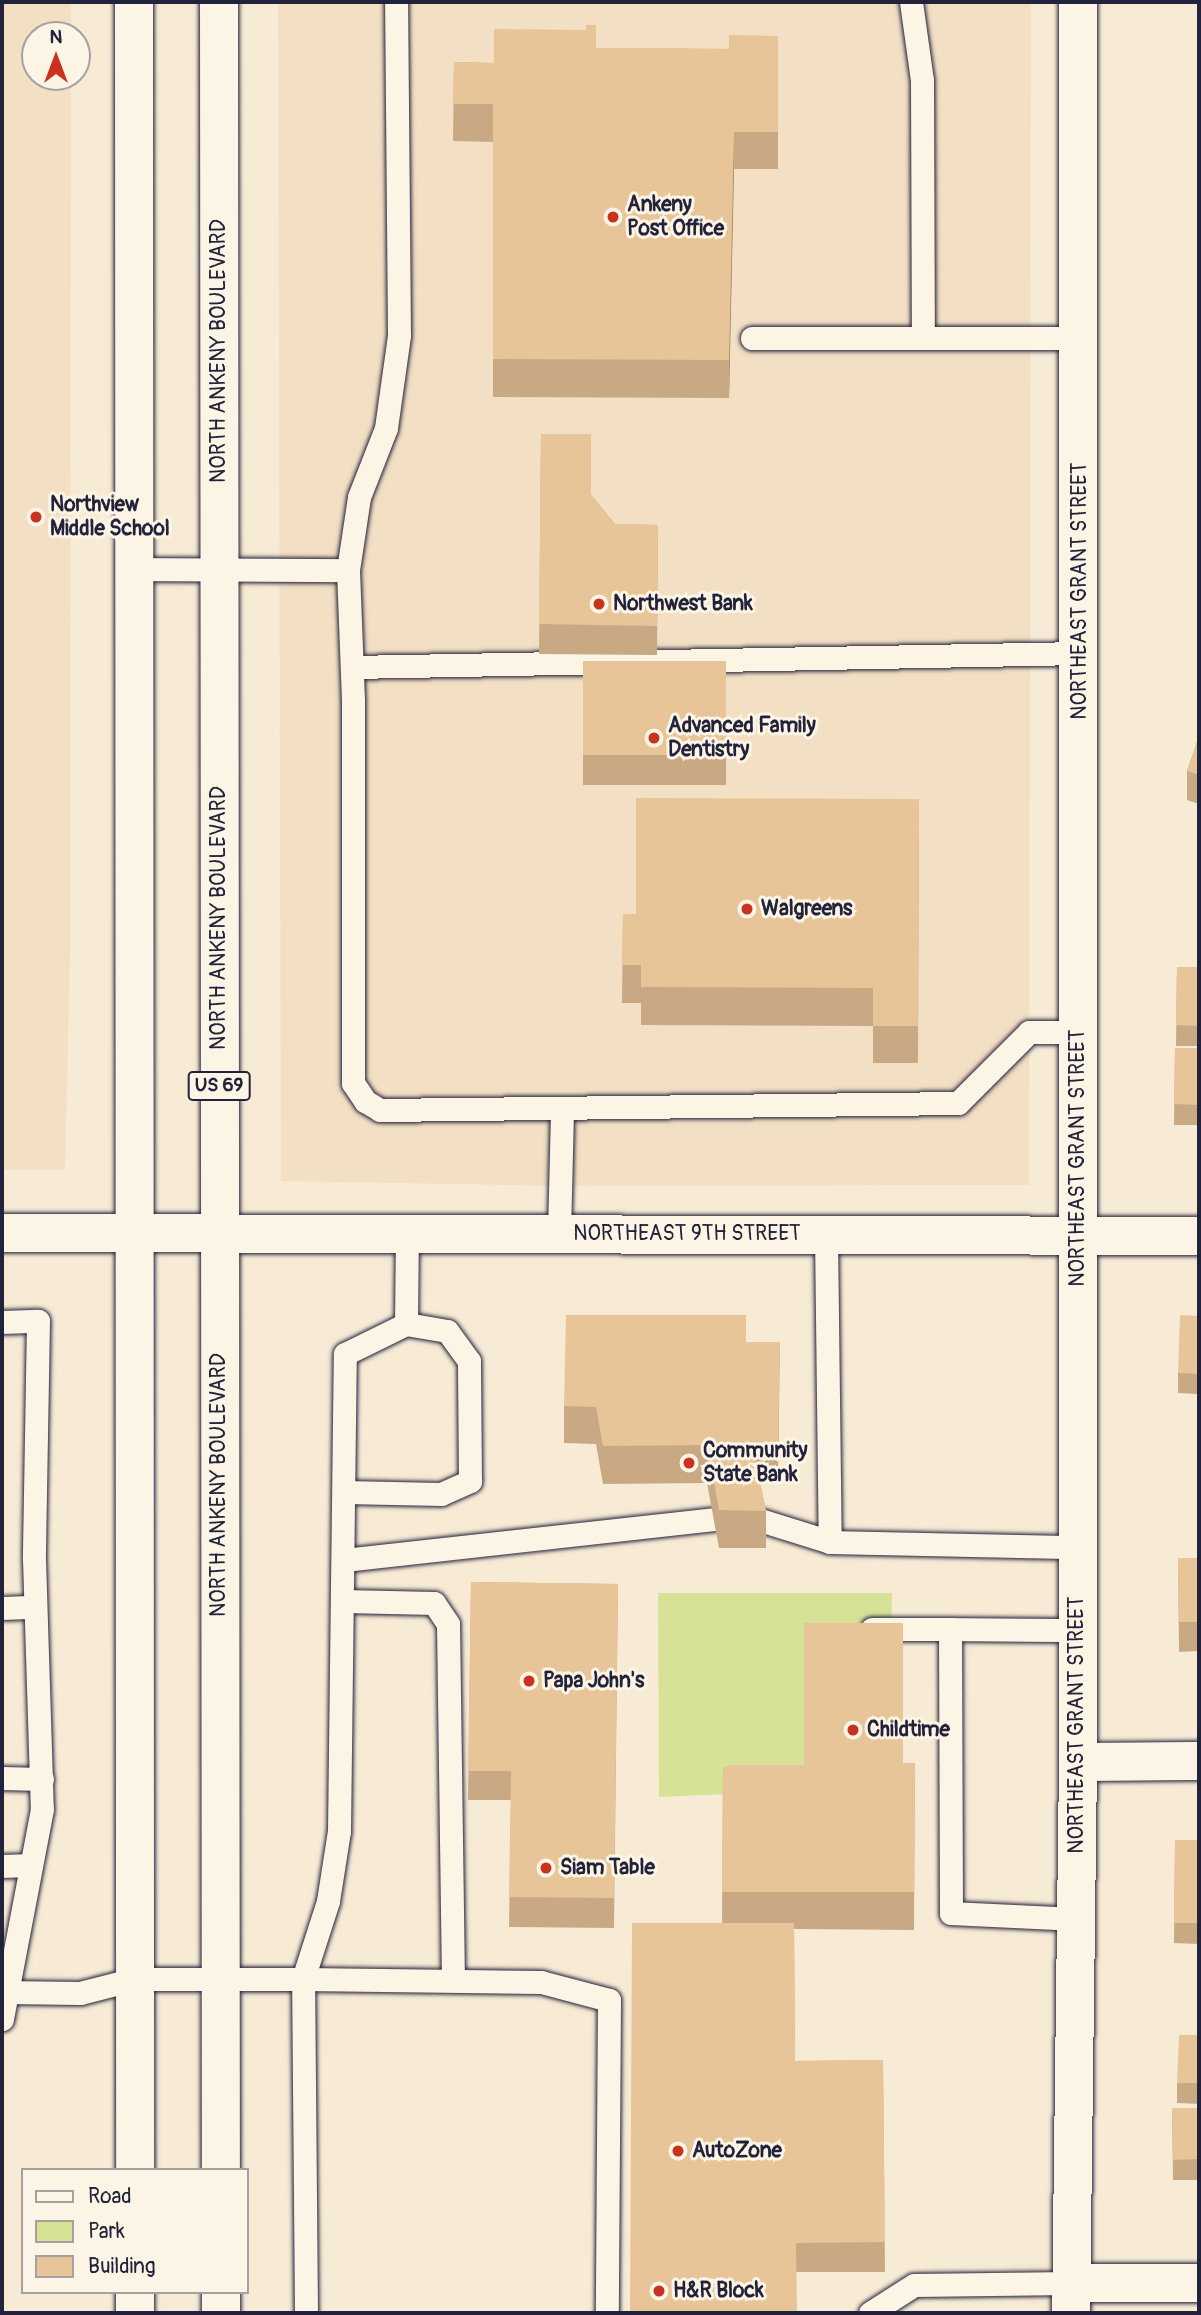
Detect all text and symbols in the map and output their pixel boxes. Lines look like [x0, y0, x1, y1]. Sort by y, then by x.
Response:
north arrow [21, 21, 91, 91]
text: N [50, 25, 62, 49]
place label: Ankeny Post Office [627, 192, 724, 242]
marker: Ankeny Post Office [605, 209, 621, 225]
street label: NORTH ANKENY BOULEVARD [206, 219, 232, 483]
street label: NORTHEAST GRANT STREET [1067, 462, 1093, 720]
place label: Northview Middle School [50, 492, 170, 542]
marker: Northview Middle School [28, 509, 44, 525]
place label: Northwest Bank [613, 591, 753, 617]
marker: Northwest Bank [591, 596, 607, 612]
place label: Advanced Family Dentistry [668, 713, 816, 763]
marker: Advanced Family Dentistry [646, 730, 662, 746]
street label: NORTH ANKENY BOULEVARD [206, 786, 232, 1050]
place label: Walgreens [761, 896, 852, 922]
marker: Walgreens [739, 901, 755, 917]
street label: NORTHEAST GRANT STREET [1065, 1029, 1091, 1287]
road number: US 69 [188, 1070, 250, 1102]
street label: NORTHEAST 9TH STREET [573, 1221, 801, 1247]
street label: NORTH ANKENY BOULEVARD [206, 1353, 232, 1617]
place label: Community State Bank [703, 1438, 808, 1488]
marker: Community State Bank [681, 1455, 697, 1471]
street label: NORTHEAST GRANT STREET [1064, 1596, 1090, 1854]
place label: Papa John's [543, 1668, 644, 1694]
marker: Papa John's [521, 1673, 537, 1689]
place label: Childtime [867, 1717, 950, 1743]
marker: Childtime [845, 1722, 861, 1738]
place label: Siam Table [560, 1855, 655, 1881]
marker: Siam Table [538, 1860, 554, 1876]
place label: AutoZone [692, 2138, 782, 2164]
marker: AutoZone [670, 2143, 686, 2159]
legend [21, 2168, 248, 2294]
text: Road [88, 2183, 132, 2210]
text: Park [88, 2218, 125, 2245]
text: Building [88, 2253, 155, 2280]
place label: H&R Block [673, 2278, 764, 2304]
marker: H&R Block [651, 2283, 667, 2299]

